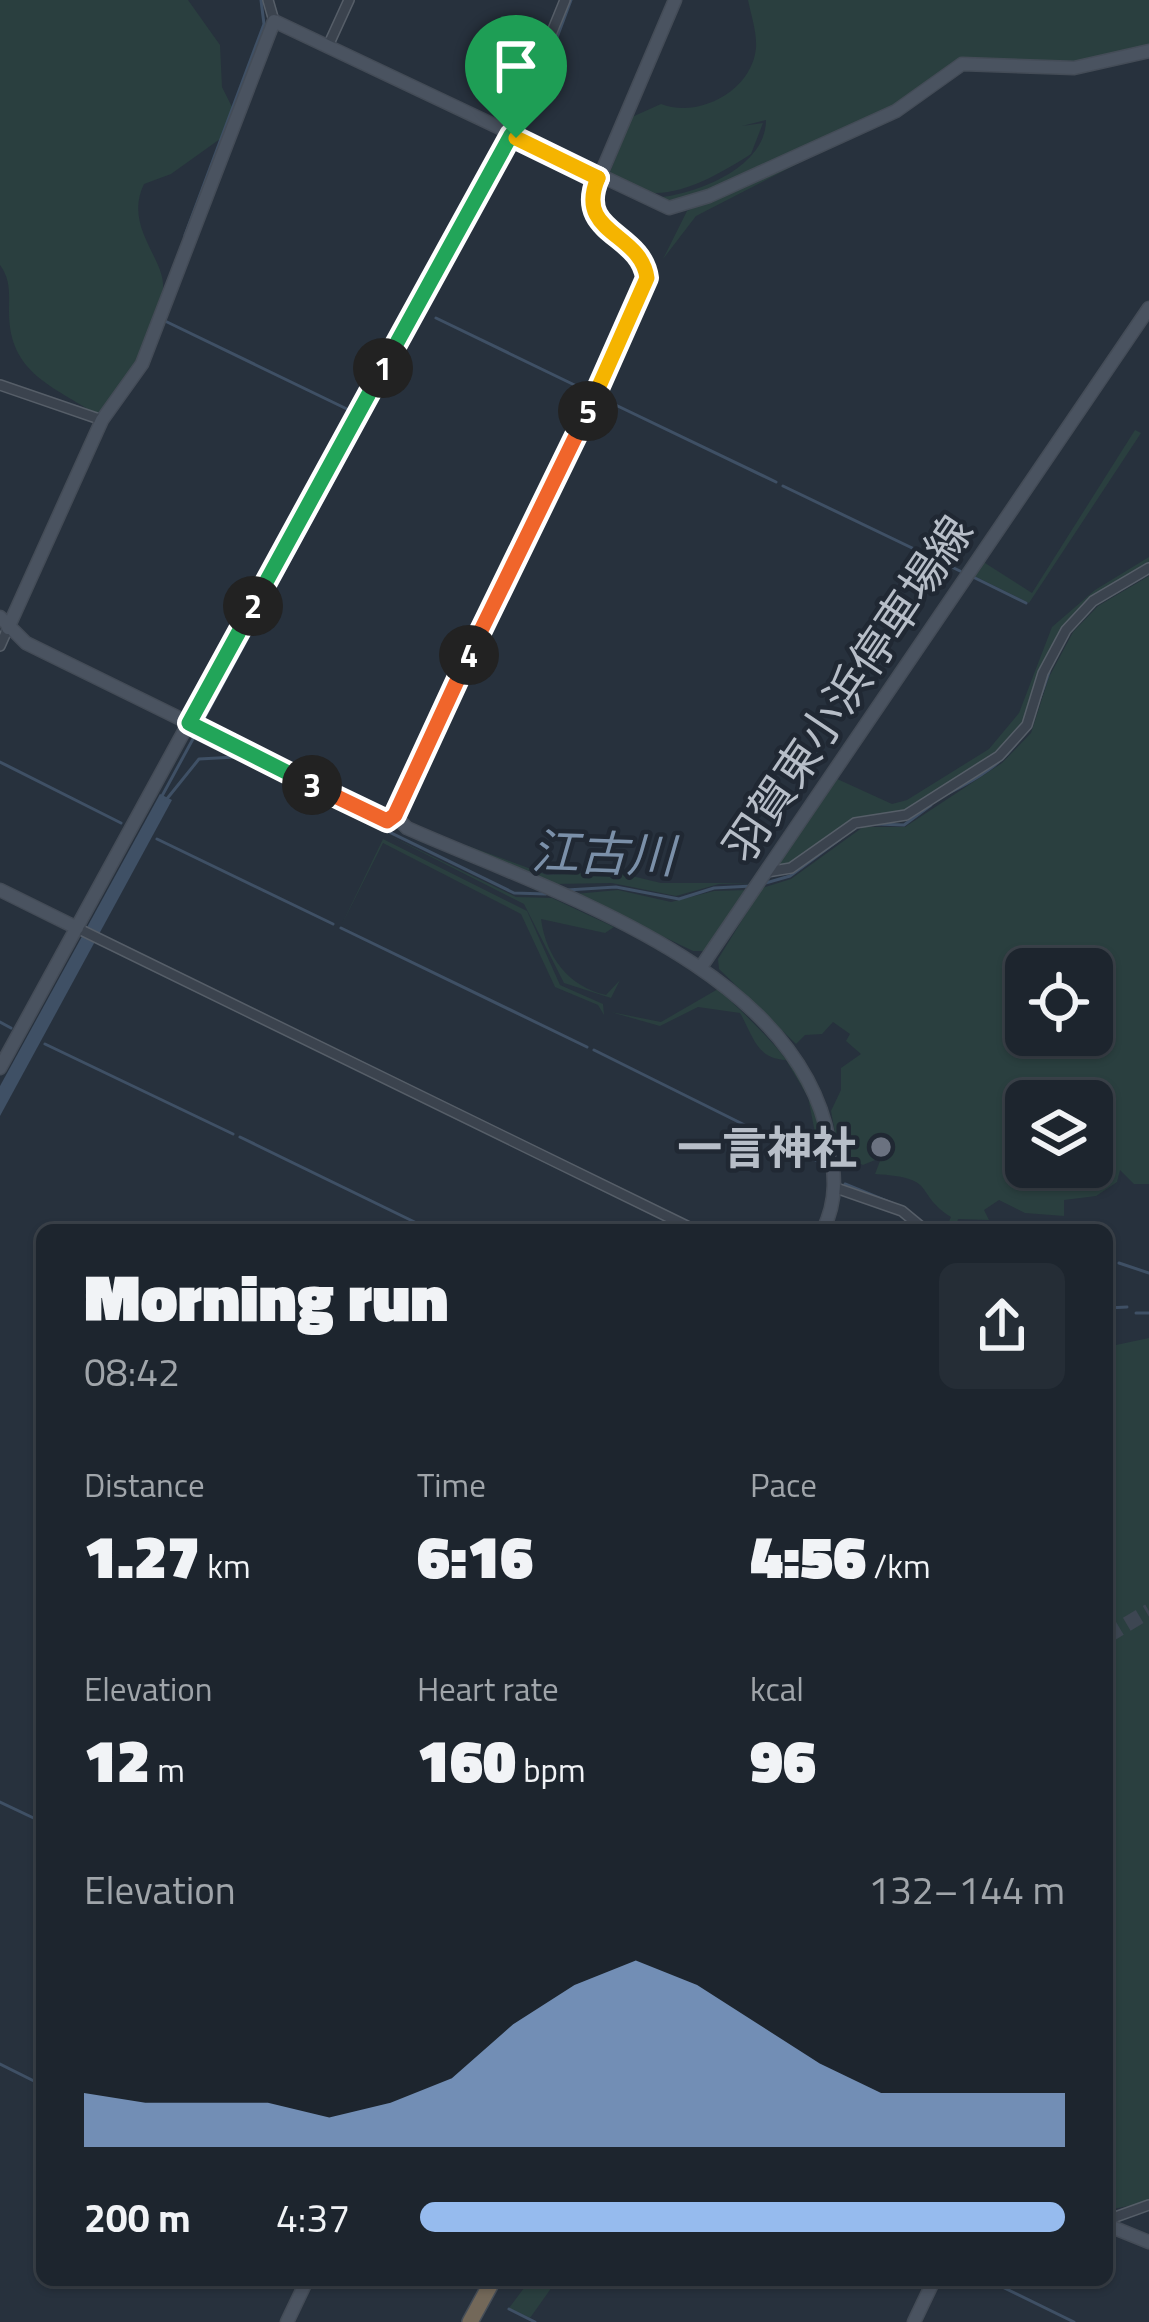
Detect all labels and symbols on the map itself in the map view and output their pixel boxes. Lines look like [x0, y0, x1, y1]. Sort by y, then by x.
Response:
pin [465, 15, 567, 138]
pin: 1 [353, 338, 413, 398]
pin: 5 [558, 381, 618, 441]
street label: 羽賀東小浜停車場線 [706, 501, 988, 875]
pin: 2 [223, 576, 283, 636]
pin: 4 [439, 625, 499, 685]
pin: 3 [282, 755, 342, 815]
water label: 江古川 [530, 814, 681, 892]
place label: 一言神社 [677, 1113, 857, 1181]
marker: 一言神社 [868, 1134, 894, 1160]

